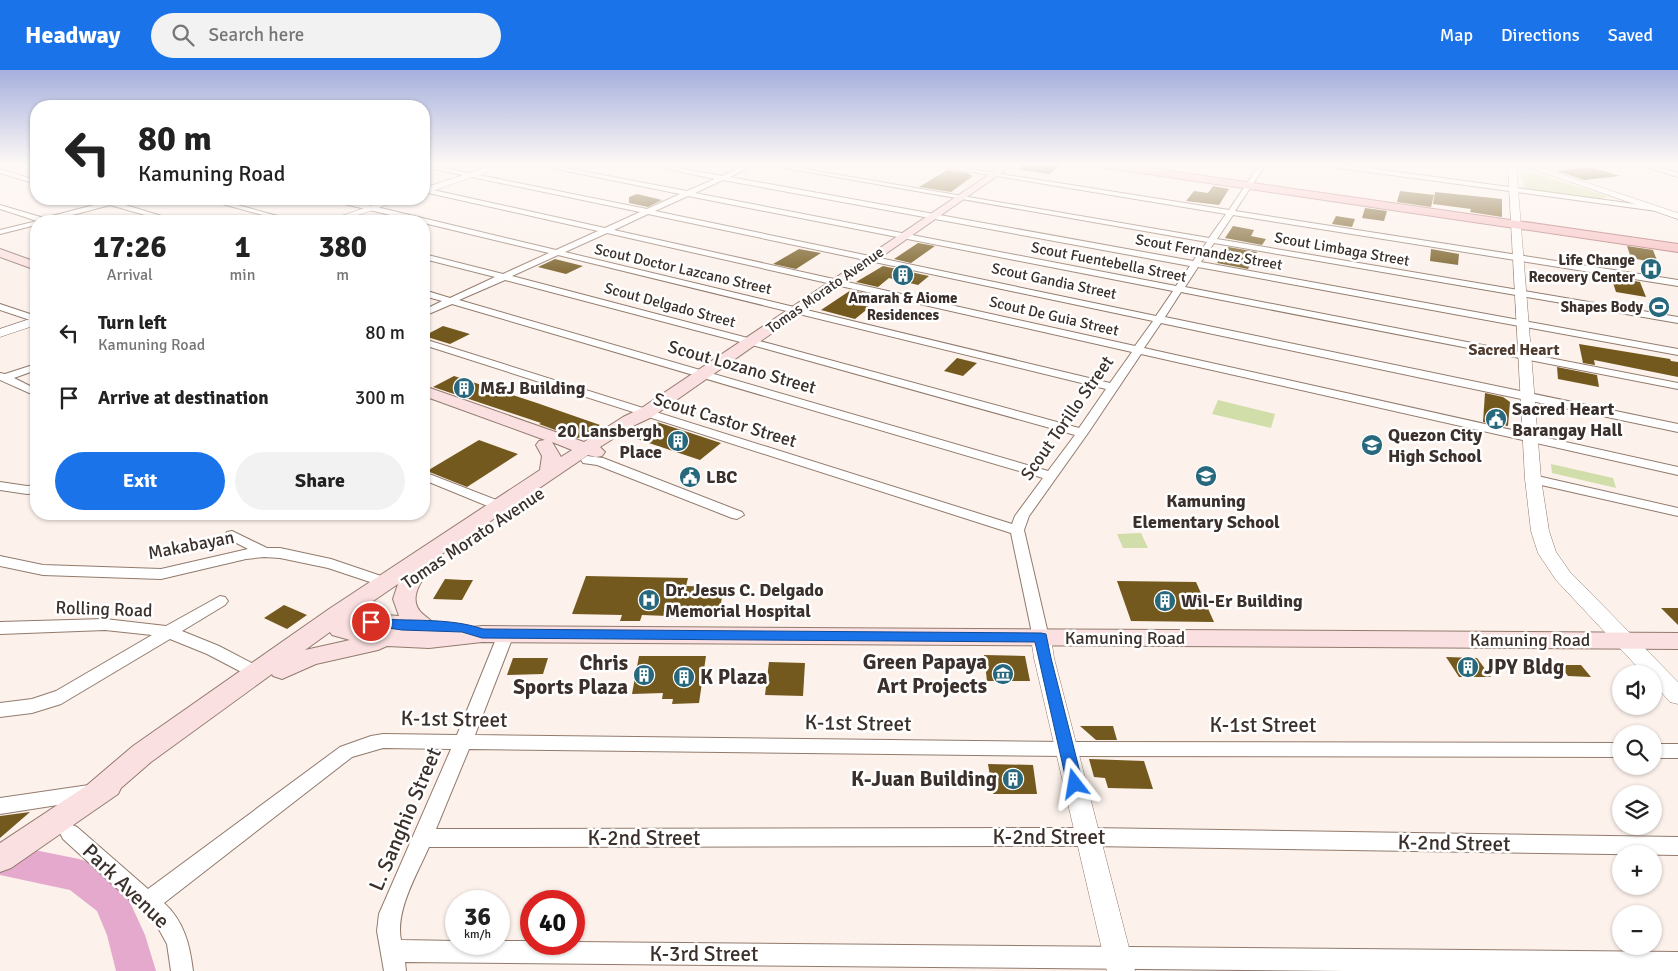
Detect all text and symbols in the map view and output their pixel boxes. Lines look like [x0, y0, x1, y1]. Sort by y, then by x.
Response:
search box [151, 13, 501, 58]
text: Headway [25, 20, 121, 50]
icon: search [169, 21, 197, 49]
text: Search here [209, 23, 304, 47]
text: Map [1440, 24, 1473, 46]
text: Directions [1501, 24, 1580, 46]
text: Saved [1608, 24, 1653, 46]
text: 80 m [138, 117, 212, 160]
icon: left [55, 120, 120, 185]
text: Kamuning Road [138, 160, 285, 187]
street label: Scout Limbaga Street [1273, 228, 1411, 270]
text: 17:26 [93, 229, 167, 266]
text: 1 [234, 229, 251, 266]
text: 380 [318, 229, 367, 266]
street label: Scout Fernandez Street [1134, 230, 1284, 274]
street label: Scout Fuentebella Street [1030, 238, 1188, 286]
street label: Scout Doctor Lazcano Street [593, 240, 773, 298]
street label: Tomas Morato Avenue [763, 243, 887, 337]
place label: Life Change Recovery Center [1528, 251, 1635, 286]
hospital icon: Life Change Recovery Center [1639, 257, 1663, 281]
street label: Scout Gandia Street [990, 259, 1118, 303]
building icon: Amarah & Aiome Residences [891, 263, 915, 287]
text: Arrival [107, 265, 153, 285]
text: min [230, 265, 255, 285]
text: m [336, 265, 349, 285]
street label: Scout Delgado Street [602, 279, 738, 331]
place label: Amarah & Aiome Residences [849, 289, 957, 324]
street label: Scout De Guia Street [988, 292, 1120, 340]
sports icon: Shapes Body [1647, 295, 1671, 319]
place label: Shapes Body [1561, 298, 1644, 316]
text: Turn left [98, 311, 167, 335]
icon: left [55, 319, 83, 347]
text: 80 m [365, 321, 405, 345]
text: Kamuning Road [98, 335, 205, 355]
street label: Scout Lozano Street [665, 335, 819, 399]
district label: Sacred Heart [1469, 340, 1559, 360]
street label: Scout Torillo Street [1016, 352, 1118, 484]
building icon: M&J Building [452, 376, 476, 400]
place label: M&J Building [480, 377, 586, 399]
icon: arrive [55, 384, 83, 412]
text: Arrive at destination [98, 386, 269, 410]
text: 300 m [355, 386, 405, 410]
street label: Scout Castor Street [651, 388, 799, 452]
place label: Sacred Heart Barangay Hall [1512, 398, 1623, 441]
public building icon: Sacred Heart Barangay Hall [1484, 407, 1508, 431]
place label: 20 Lansbergh Place [557, 420, 662, 463]
place label: Quezon City High School [1388, 424, 1482, 467]
building icon: 20 Lansbergh Place [666, 429, 690, 453]
school or university icon: Quezon City High School [1360, 433, 1384, 457]
button: Exit [55, 452, 225, 510]
button: Share [235, 452, 405, 510]
school or university icon: Kamuning Elementary School [1194, 464, 1218, 488]
public building icon: LBC [678, 465, 702, 489]
place label: LBC [706, 466, 737, 488]
street label: Tomas Morato Avenue [398, 482, 548, 594]
place label: Kamuning Elementary School [1132, 490, 1280, 533]
street label: Makabayan [146, 526, 236, 564]
place label: Dr. Jesus C. Delgado Memorial Hospital [665, 579, 824, 622]
hospital icon: Dr. Jesus C. Delgado Memorial Hospital [637, 588, 661, 612]
building icon: Wil-Er Building [1153, 589, 1177, 613]
place label: Wil-Er Building [1181, 590, 1303, 612]
street label: Rolling Road [55, 596, 153, 622]
pin [350, 601, 392, 643]
icon: arrive [357, 608, 385, 636]
street label: Kamuning Road [1065, 627, 1185, 649]
street label: Kamuning Road [1470, 629, 1590, 651]
place label: Green Papaya Art Projects [863, 649, 987, 699]
place label: Chris Sports Plaza [513, 650, 628, 700]
place label: JPY Bldg [1484, 654, 1564, 680]
building icon: JPY Bldg [1456, 655, 1480, 679]
museum icon: Green Papaya Art Projects [991, 662, 1015, 686]
building icon: Chris Sports Plaza [632, 663, 656, 687]
place label: K Plaza [700, 664, 768, 690]
building icon: K Plaza [672, 665, 696, 689]
map controls [1612, 665, 1662, 955]
button: sound [1612, 665, 1662, 715]
street label: K-1st Street [400, 705, 508, 733]
street label: K-1st Street [804, 709, 912, 737]
street label: K-1st Street [1210, 712, 1316, 738]
button: search [1612, 725, 1662, 775]
street label: L. Sanghio Street [363, 743, 447, 895]
position arrow [1048, 757, 1100, 809]
place label: K-Juan Building [851, 766, 997, 792]
building icon: K-Juan Building [1001, 767, 1025, 791]
button: layers [1612, 785, 1662, 835]
street label: K-2nd Street [993, 824, 1105, 850]
street label: K-2nd Street [588, 825, 700, 851]
street label: K-2nd Street [1397, 829, 1511, 857]
street label: Park Avenue [77, 838, 175, 934]
button: + [1612, 845, 1662, 895]
speed limit sign: 40 [520, 890, 585, 955]
text: 36 [464, 901, 491, 932]
button: − [1612, 905, 1662, 955]
text: km/h [464, 927, 491, 942]
street label: K-3rd Street [650, 941, 758, 967]

